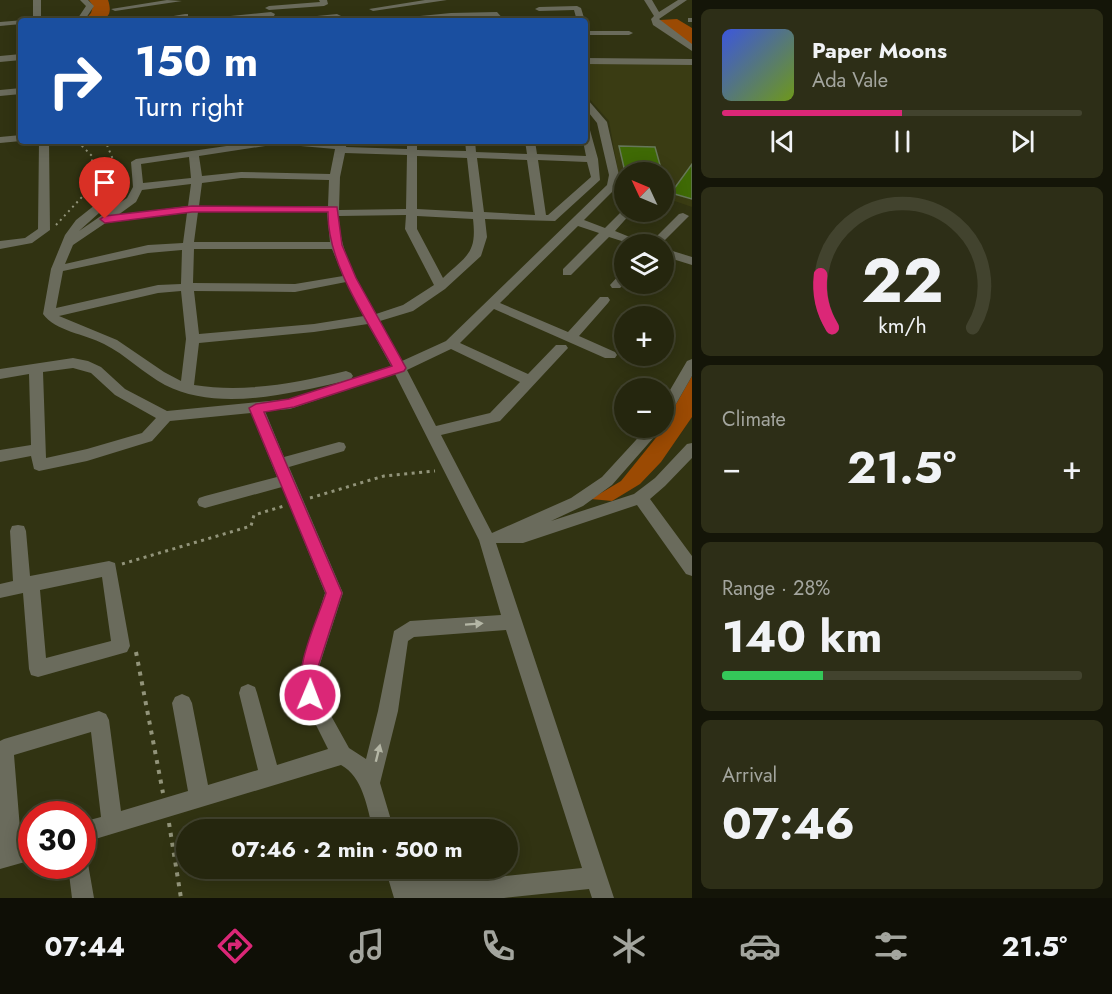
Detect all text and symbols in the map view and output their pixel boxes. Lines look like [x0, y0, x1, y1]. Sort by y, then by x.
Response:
text: 150 m [135, 31, 258, 92]
text: Paper Moons [812, 34, 947, 66]
icon: right [36, 42, 114, 120]
text: Ada Vale [812, 66, 888, 95]
text: Turn right [135, 87, 243, 126]
icon: previous [766, 125, 799, 158]
icon: pause [886, 125, 919, 158]
icon: next [1006, 125, 1039, 158]
pin [79, 157, 130, 219]
north arrow [614, 162, 674, 222]
map controls [614, 162, 674, 438]
icon: arrive [88, 166, 121, 199]
button: layers [614, 234, 674, 294]
text: 22 [861, 235, 943, 325]
button: + [614, 306, 674, 366]
text: km/h [878, 311, 926, 342]
button: − [614, 378, 674, 438]
text: Climate [722, 405, 786, 434]
text: 21.5° [847, 435, 956, 500]
text: − [722, 444, 741, 491]
text: + [1062, 444, 1082, 491]
text: Range · 28% [722, 574, 830, 603]
text: 140 km [722, 604, 882, 669]
one-way arrow [464, 620, 483, 629]
position arrow [278, 663, 342, 727]
one-way arrow [374, 744, 384, 763]
text: Arrival [722, 761, 777, 790]
text: 07:46 [722, 791, 855, 856]
speed limit sign: 30 [18, 801, 96, 879]
text: 07:46 · 2 min · 500 m [231, 833, 463, 865]
icon: directions [214, 925, 256, 967]
icon: music [346, 925, 388, 967]
icon: phone [477, 925, 519, 967]
icon: climate [608, 925, 650, 967]
icon: car [739, 925, 781, 967]
icon: filters [870, 925, 912, 967]
text: 07:44 [45, 927, 125, 966]
text: 21.5° [1002, 927, 1067, 966]

